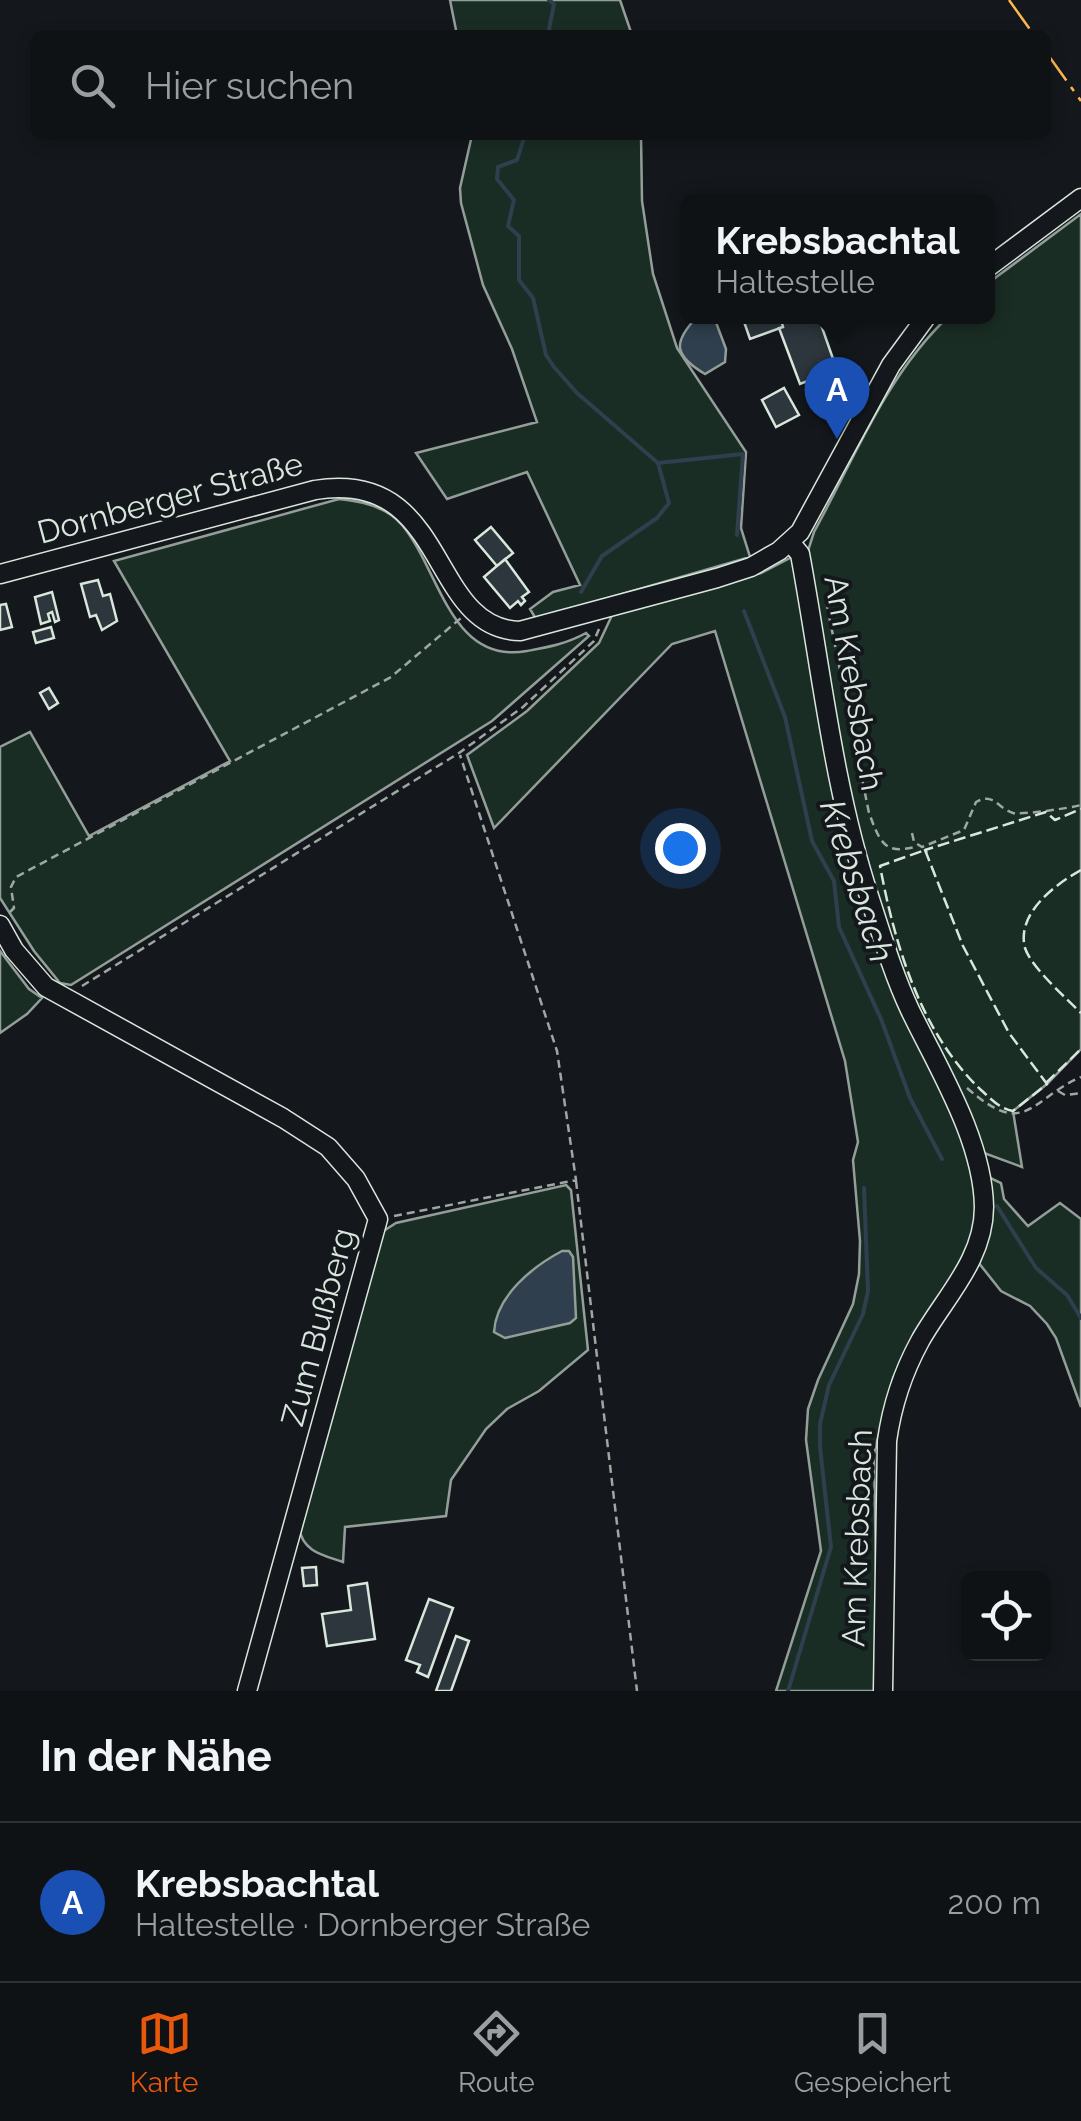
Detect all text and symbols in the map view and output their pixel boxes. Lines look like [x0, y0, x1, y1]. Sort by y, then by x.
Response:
search box [30, 30, 1051, 140]
icon: search [65, 58, 120, 113]
text: Hier suchen [145, 63, 354, 108]
popup [680, 194, 995, 324]
text: Krebsbachtal [715, 218, 960, 263]
text: Haltestelle [715, 263, 875, 300]
pin: A [804, 356, 870, 439]
street label: Dornberger Straße [33, 444, 307, 551]
street label: Am Krebsbach [817, 572, 892, 793]
water label: Krebsbach [812, 794, 903, 967]
your location [655, 823, 706, 874]
street label: Zum Bußberg [273, 1224, 362, 1430]
street label: Am Krebsbach [834, 1428, 879, 1648]
map controls [961, 1571, 1051, 1661]
button: locate [961, 1571, 1051, 1661]
text: In der Nähe [40, 1732, 272, 1781]
text: Krebsbachtal [135, 1861, 379, 1906]
text: A [62, 1884, 83, 1921]
text: 200 m [948, 1884, 1041, 1921]
text: Haltestelle · Dornberger Straße [135, 1906, 590, 1943]
tab: Karte [130, 2006, 198, 2099]
tab: Route [458, 2006, 535, 2099]
tab: Gespeichert [794, 2006, 951, 2099]

